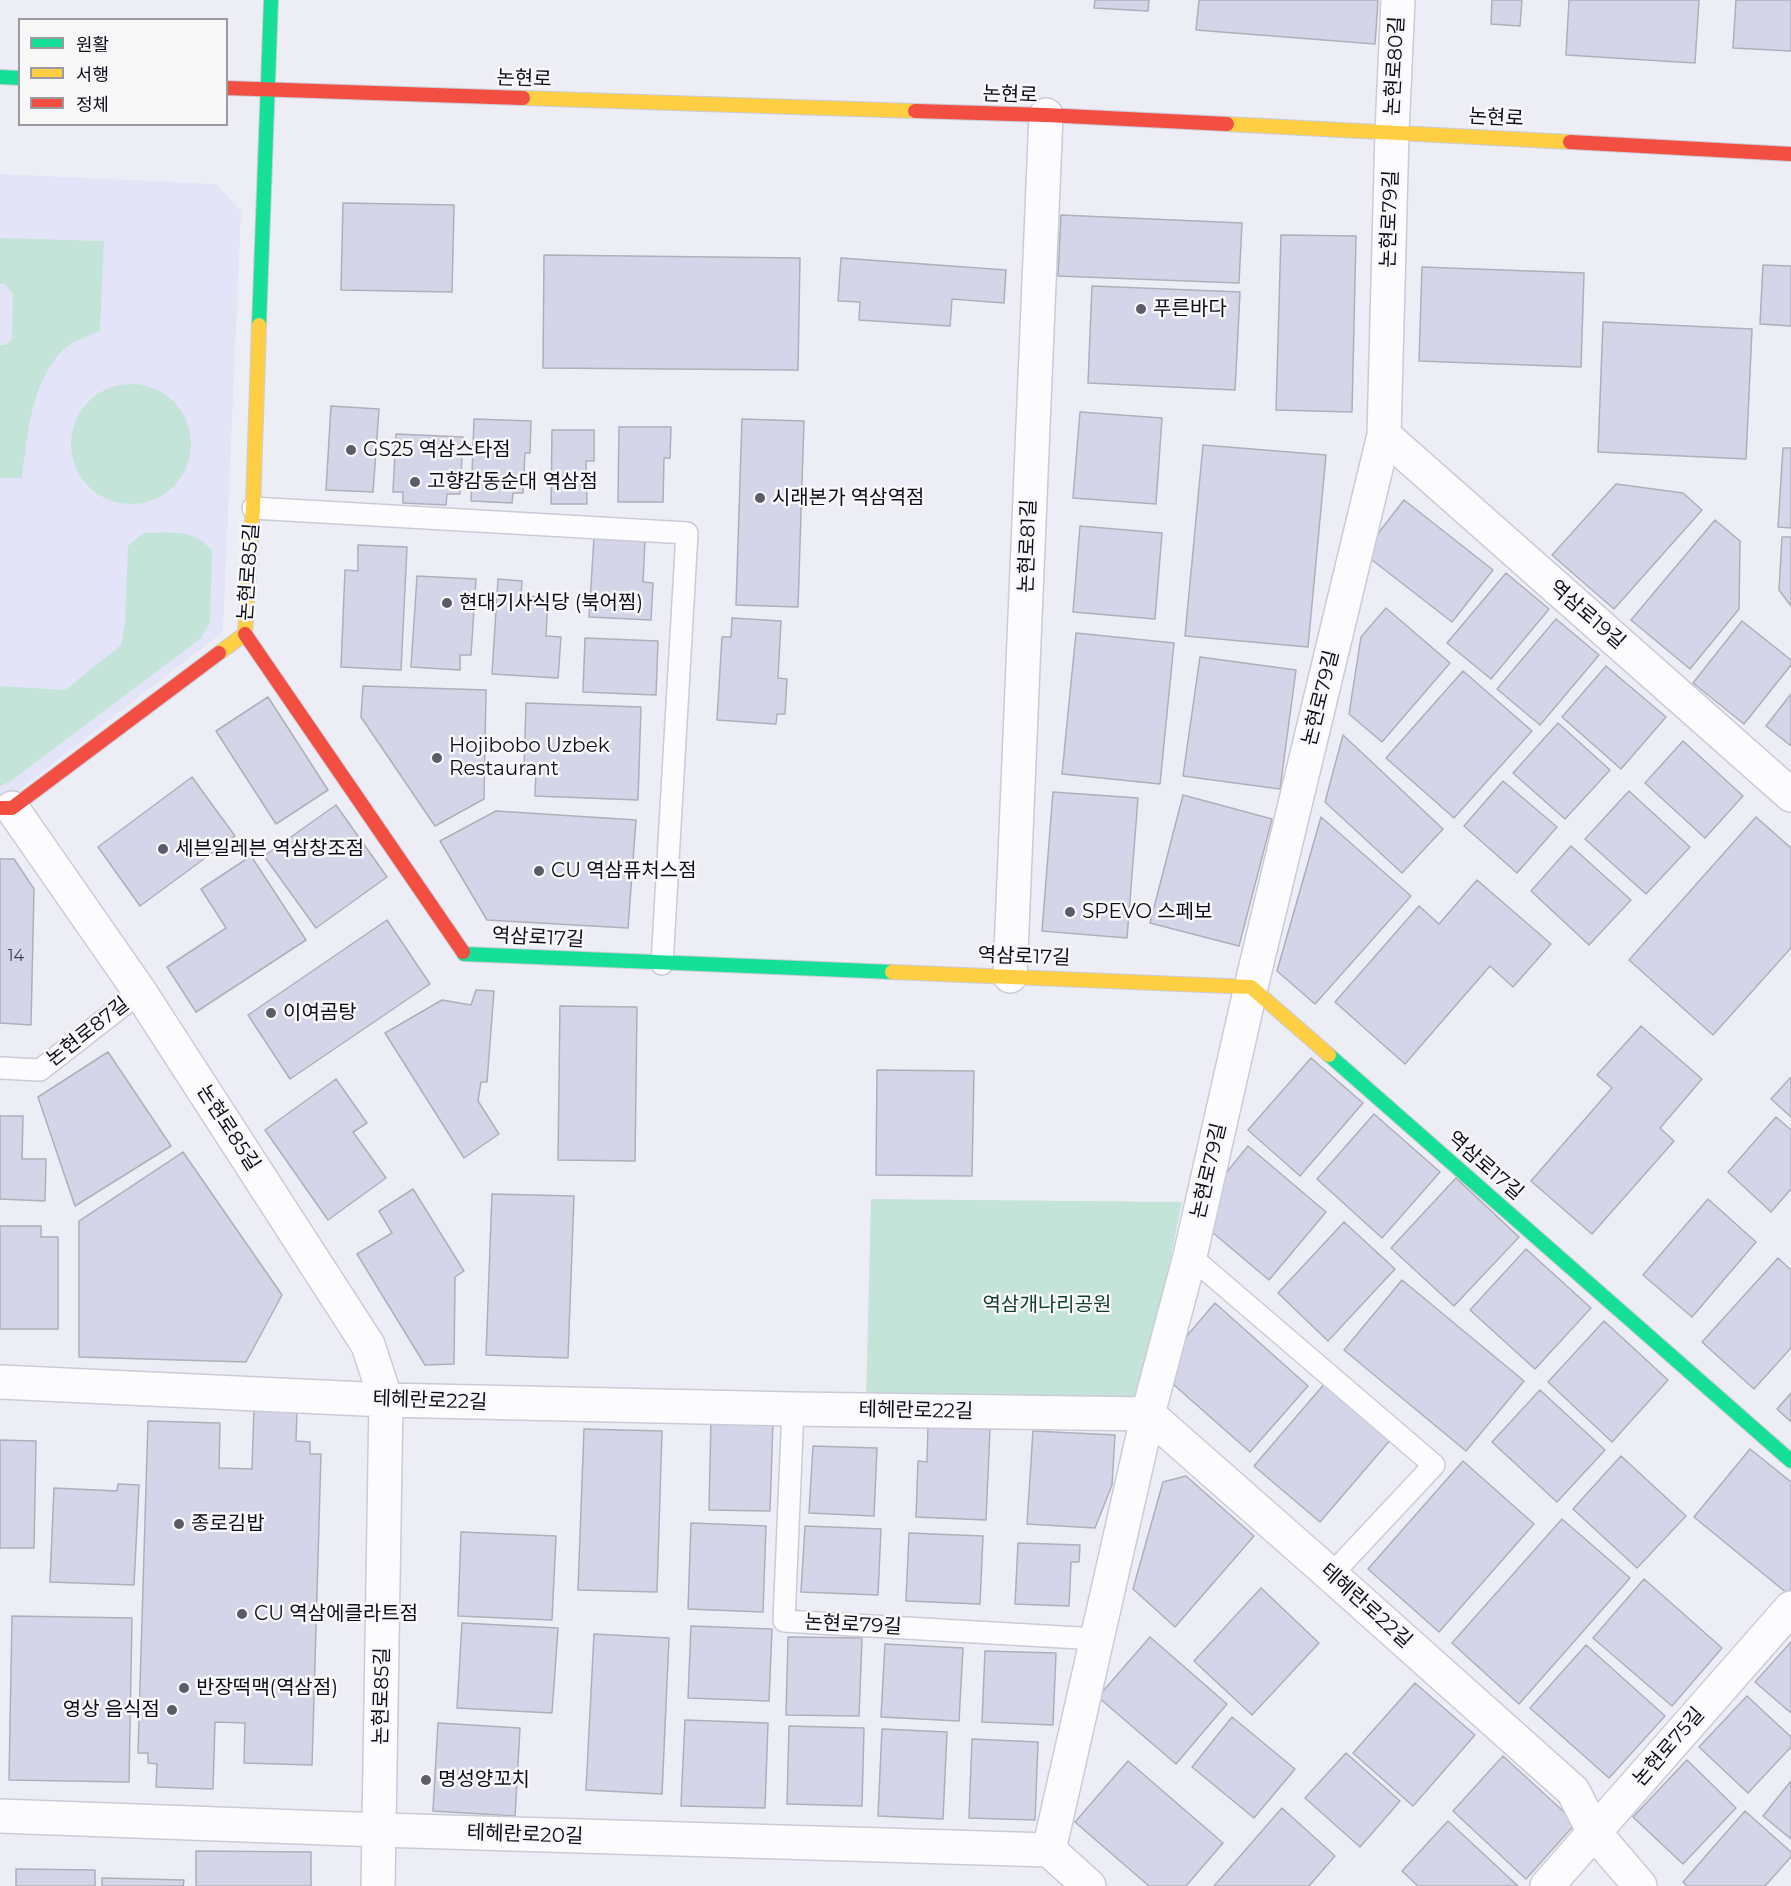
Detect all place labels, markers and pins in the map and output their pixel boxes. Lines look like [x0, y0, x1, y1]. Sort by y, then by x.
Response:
place label: 푸른바다 [1153, 297, 1227, 321]
marker: 푸른바다 [1134, 302, 1148, 316]
place label: GS25 역삼스타점 [363, 438, 511, 462]
marker: GS25 역삼스타점 [344, 443, 358, 457]
place label: 고향감동순대 역삼점 [427, 470, 598, 494]
marker: 고향감동순대 역삼점 [408, 475, 422, 489]
place label: 시래본가 역삼역점 [772, 486, 924, 510]
marker: 시래본가 역삼역점 [753, 491, 767, 505]
place label: 현대기사식당 (북어찜) [459, 591, 643, 615]
marker: 현대기사식당 (북어찜) [440, 596, 454, 610]
place label: Hojibobo Uzbek Restaurant [449, 734, 610, 781]
marker: Hojibobo Uzbek Restaurant [430, 751, 444, 765]
place label: 세븐일레븐 역삼창조점 [175, 837, 364, 861]
marker: 세븐일레븐 역삼창조점 [156, 842, 170, 856]
place label: CU 역삼퓨처스점 [551, 859, 697, 883]
marker: CU 역삼퓨처스점 [532, 864, 546, 878]
place label: SPEVO 스페보 [1082, 900, 1212, 924]
marker: SPEVO 스페보 [1063, 905, 1077, 919]
place label: 이여곰탕 [283, 1001, 357, 1025]
marker: 이여곰탕 [264, 1006, 278, 1020]
place label: 종로김밥 [191, 1512, 265, 1536]
marker: 종로김밥 [172, 1517, 186, 1531]
place label: CU 역삼에클라트점 [254, 1602, 418, 1626]
marker: CU 역삼에클라트점 [235, 1607, 249, 1621]
place label: 반장떡맥(역삼점) [196, 1676, 338, 1700]
marker: 반장떡맥(역삼점) [177, 1681, 191, 1695]
place label: 영상 음식점 [63, 1698, 160, 1722]
marker: 영상 음식점 [165, 1703, 179, 1717]
place label: 명성양꼬치 [438, 1768, 530, 1792]
marker: 명성양꼬치 [419, 1773, 433, 1787]

